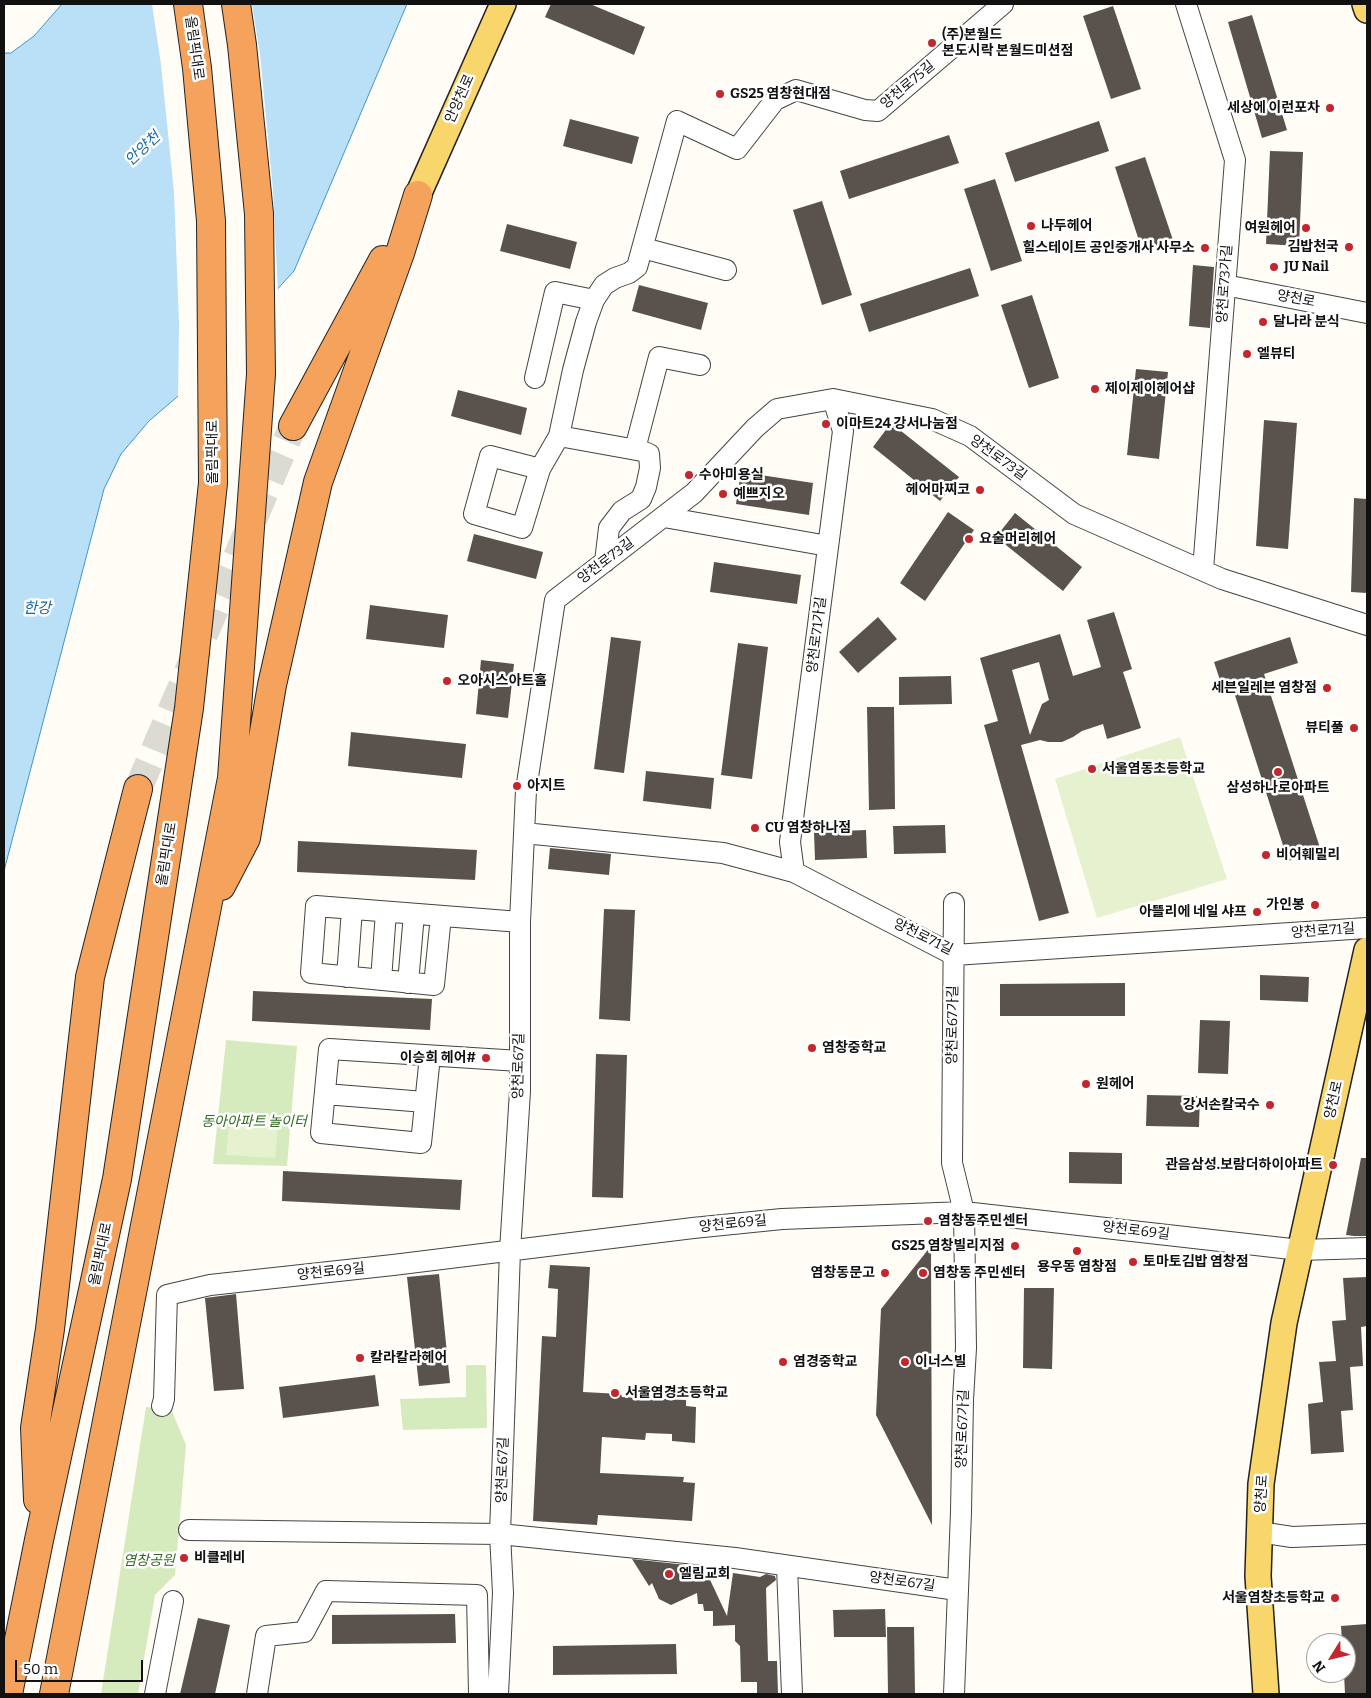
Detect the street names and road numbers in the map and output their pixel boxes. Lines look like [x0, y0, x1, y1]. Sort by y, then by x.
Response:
street label: 올림픽대로 [181, 15, 207, 81]
street label: 양천로75길 [877, 57, 939, 113]
street label: 안양천로 [442, 72, 478, 126]
street label: 양천로73가길 [1214, 244, 1236, 324]
street label: 양천로 [1275, 287, 1317, 311]
street label: 올림픽대로 [205, 420, 221, 484]
street label: 양천로73길 [966, 432, 1030, 484]
street label: 양천로73길 [574, 534, 638, 588]
street label: 양천로71가길 [804, 596, 830, 674]
street label: 올림픽대로 [154, 821, 180, 887]
street label: 양천로71길 [890, 915, 956, 959]
street label: 양천로71길 [1290, 920, 1356, 942]
street label: 양천로67가길 [944, 985, 962, 1065]
street label: 양천로67길 [510, 1033, 528, 1099]
street label: 양천로 [1321, 1079, 1347, 1121]
street label: 양천로69길 [698, 1212, 768, 1236]
street label: 양천로69길 [1101, 1219, 1171, 1243]
street label: 올림픽대로 [86, 1221, 116, 1287]
street label: 양천로69길 [296, 1260, 366, 1284]
street label: 양천로67가길 [953, 1389, 973, 1469]
street label: 양천로67길 [493, 1436, 513, 1504]
street label: 양천로 [1252, 1474, 1272, 1514]
street label: 양천로67길 [868, 1569, 936, 1595]

